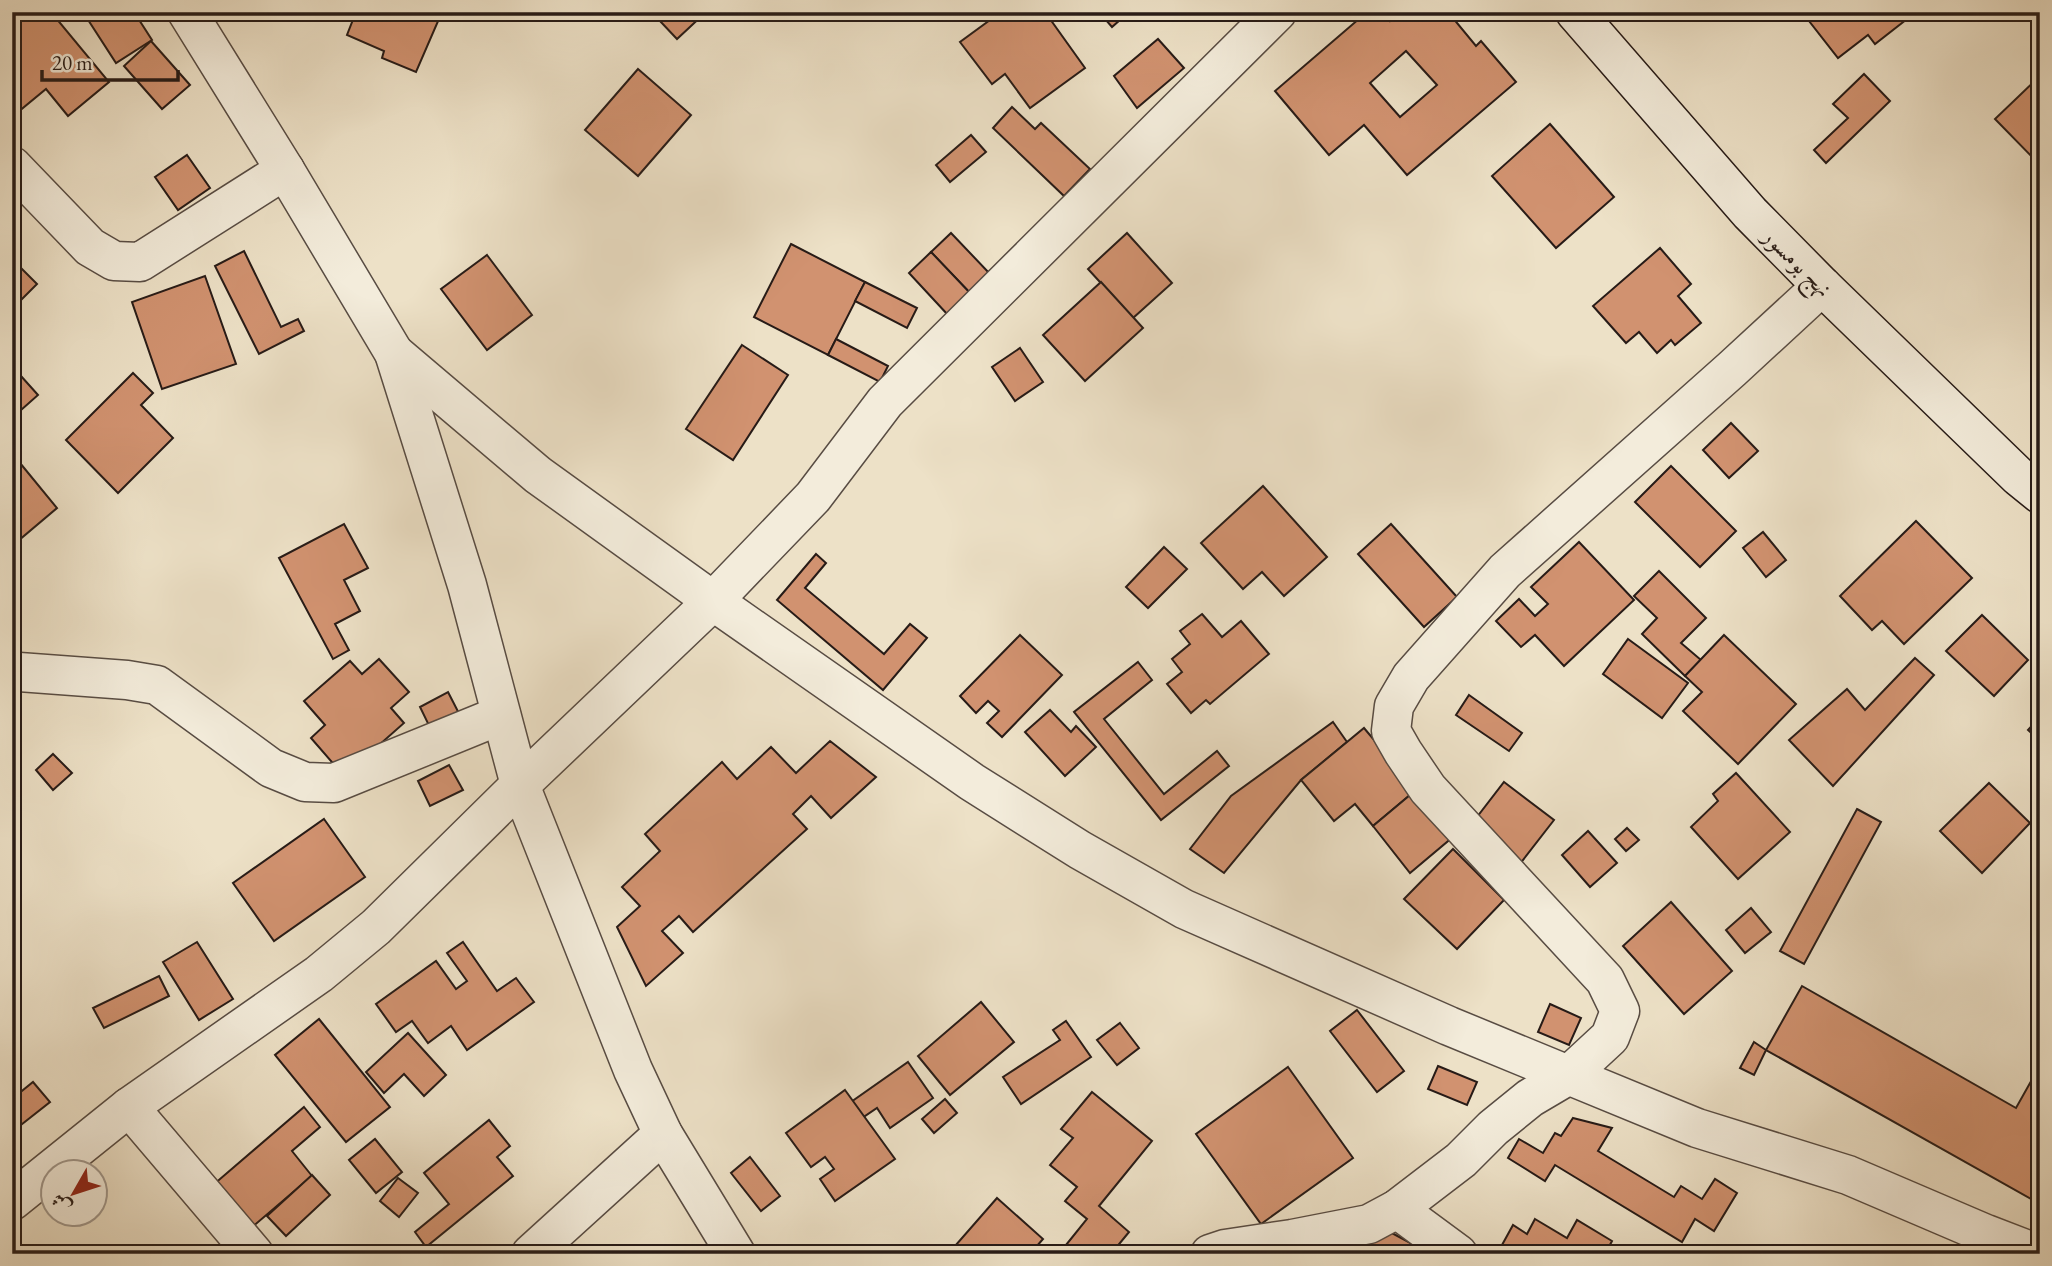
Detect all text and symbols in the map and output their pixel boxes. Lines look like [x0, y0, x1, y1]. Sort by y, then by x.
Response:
scale bar [42, 38, 178, 82]
text: 20 m [52, 49, 93, 76]
street label: نهج بومسور [1751, 219, 1840, 308]
north arrow [38, 1158, 108, 1228]
text: ش [46, 1188, 77, 1219]

